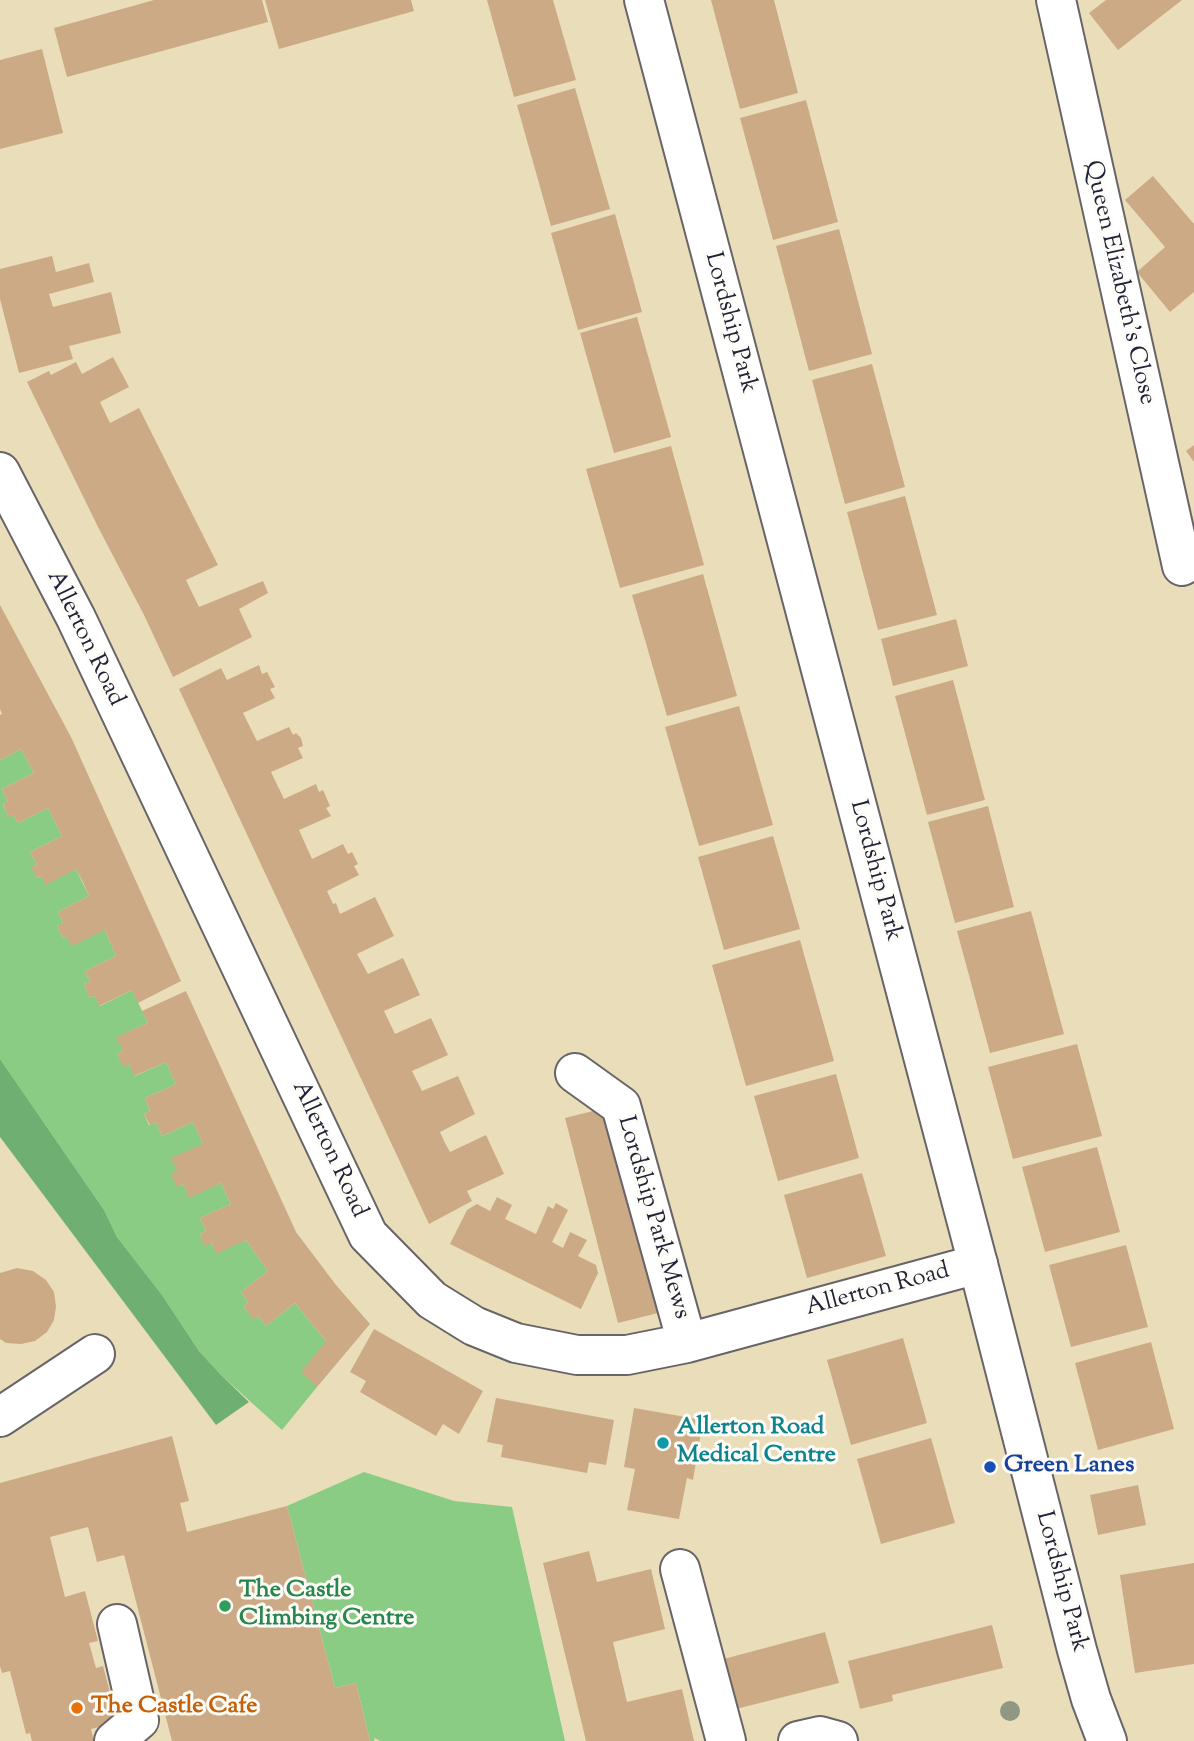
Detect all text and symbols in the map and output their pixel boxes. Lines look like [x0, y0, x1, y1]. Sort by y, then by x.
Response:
street label: Queen Elizabeth's Close [1076, 158, 1160, 408]
street label: Lordship Park [696, 249, 762, 397]
street label: Allerton Road [39, 566, 129, 712]
street label: Lordship Park [841, 797, 907, 945]
street label: Allerton Road [284, 1077, 372, 1223]
street label: Lordship Park Mews [609, 1113, 695, 1323]
street label: Allerton Road [803, 1258, 953, 1324]
place label: Allerton Road Medical Centre [677, 1415, 836, 1471]
marker: Allerton Road Medical Centre [655, 1435, 671, 1451]
place label: Green Lanes [1004, 1453, 1134, 1481]
marker: Green Lanes [982, 1459, 998, 1475]
street label: Lordship Park [1027, 1508, 1093, 1656]
place label: The Castle Climbing Centre [239, 1578, 414, 1634]
marker: The Castle Climbing Centre [217, 1598, 233, 1614]
place label: The Castle Cafe [91, 1694, 258, 1722]
marker: The Castle Cafe [69, 1700, 85, 1716]

